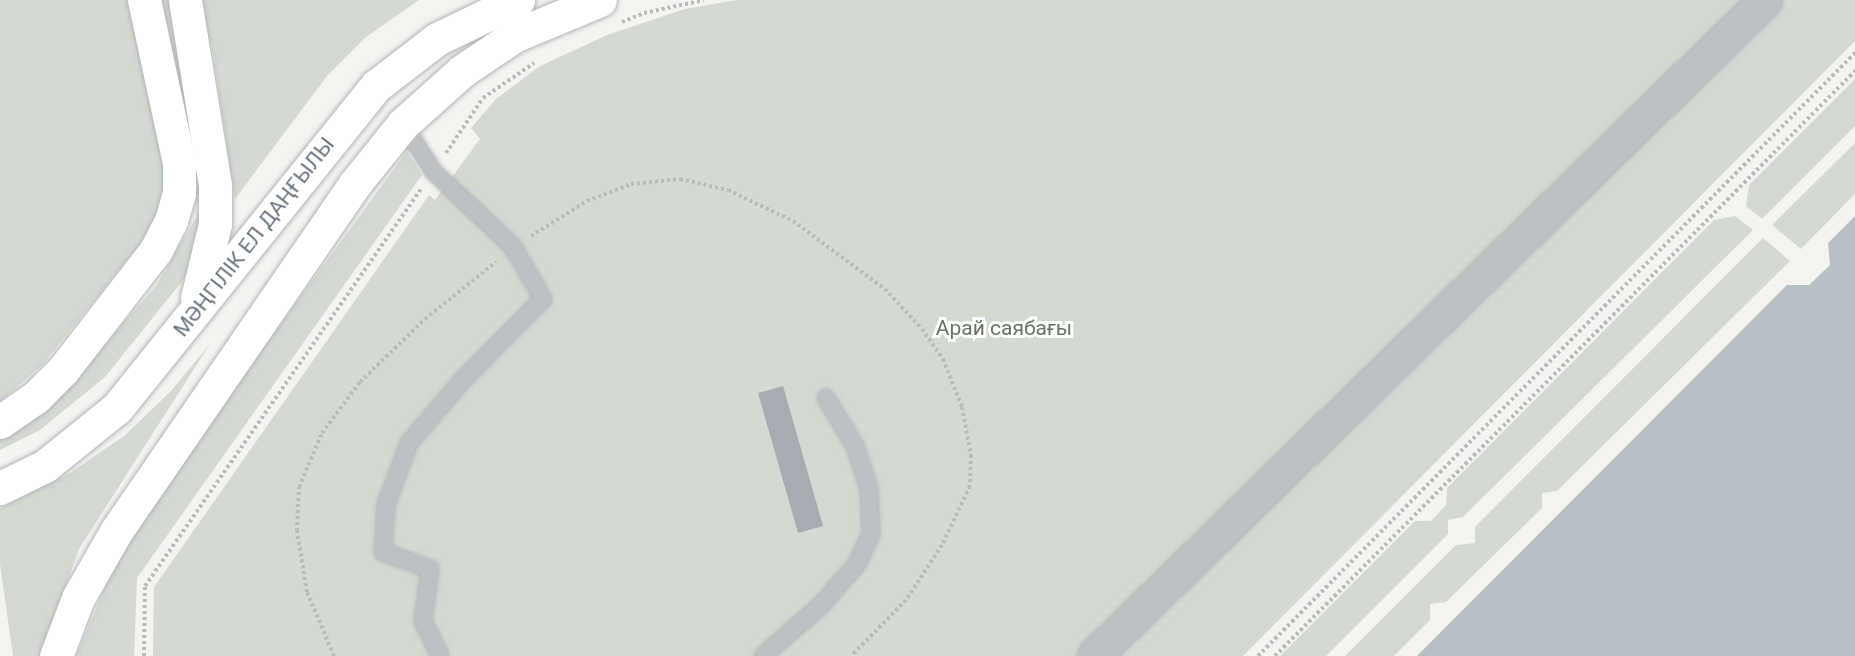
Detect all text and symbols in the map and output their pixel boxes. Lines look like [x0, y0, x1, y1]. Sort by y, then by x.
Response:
street label: МӘҢГІЛІК ЕЛ ДАҢҒЫЛЫ [168, 132, 340, 342]
park label: Арай саябағы [936, 315, 1072, 341]

